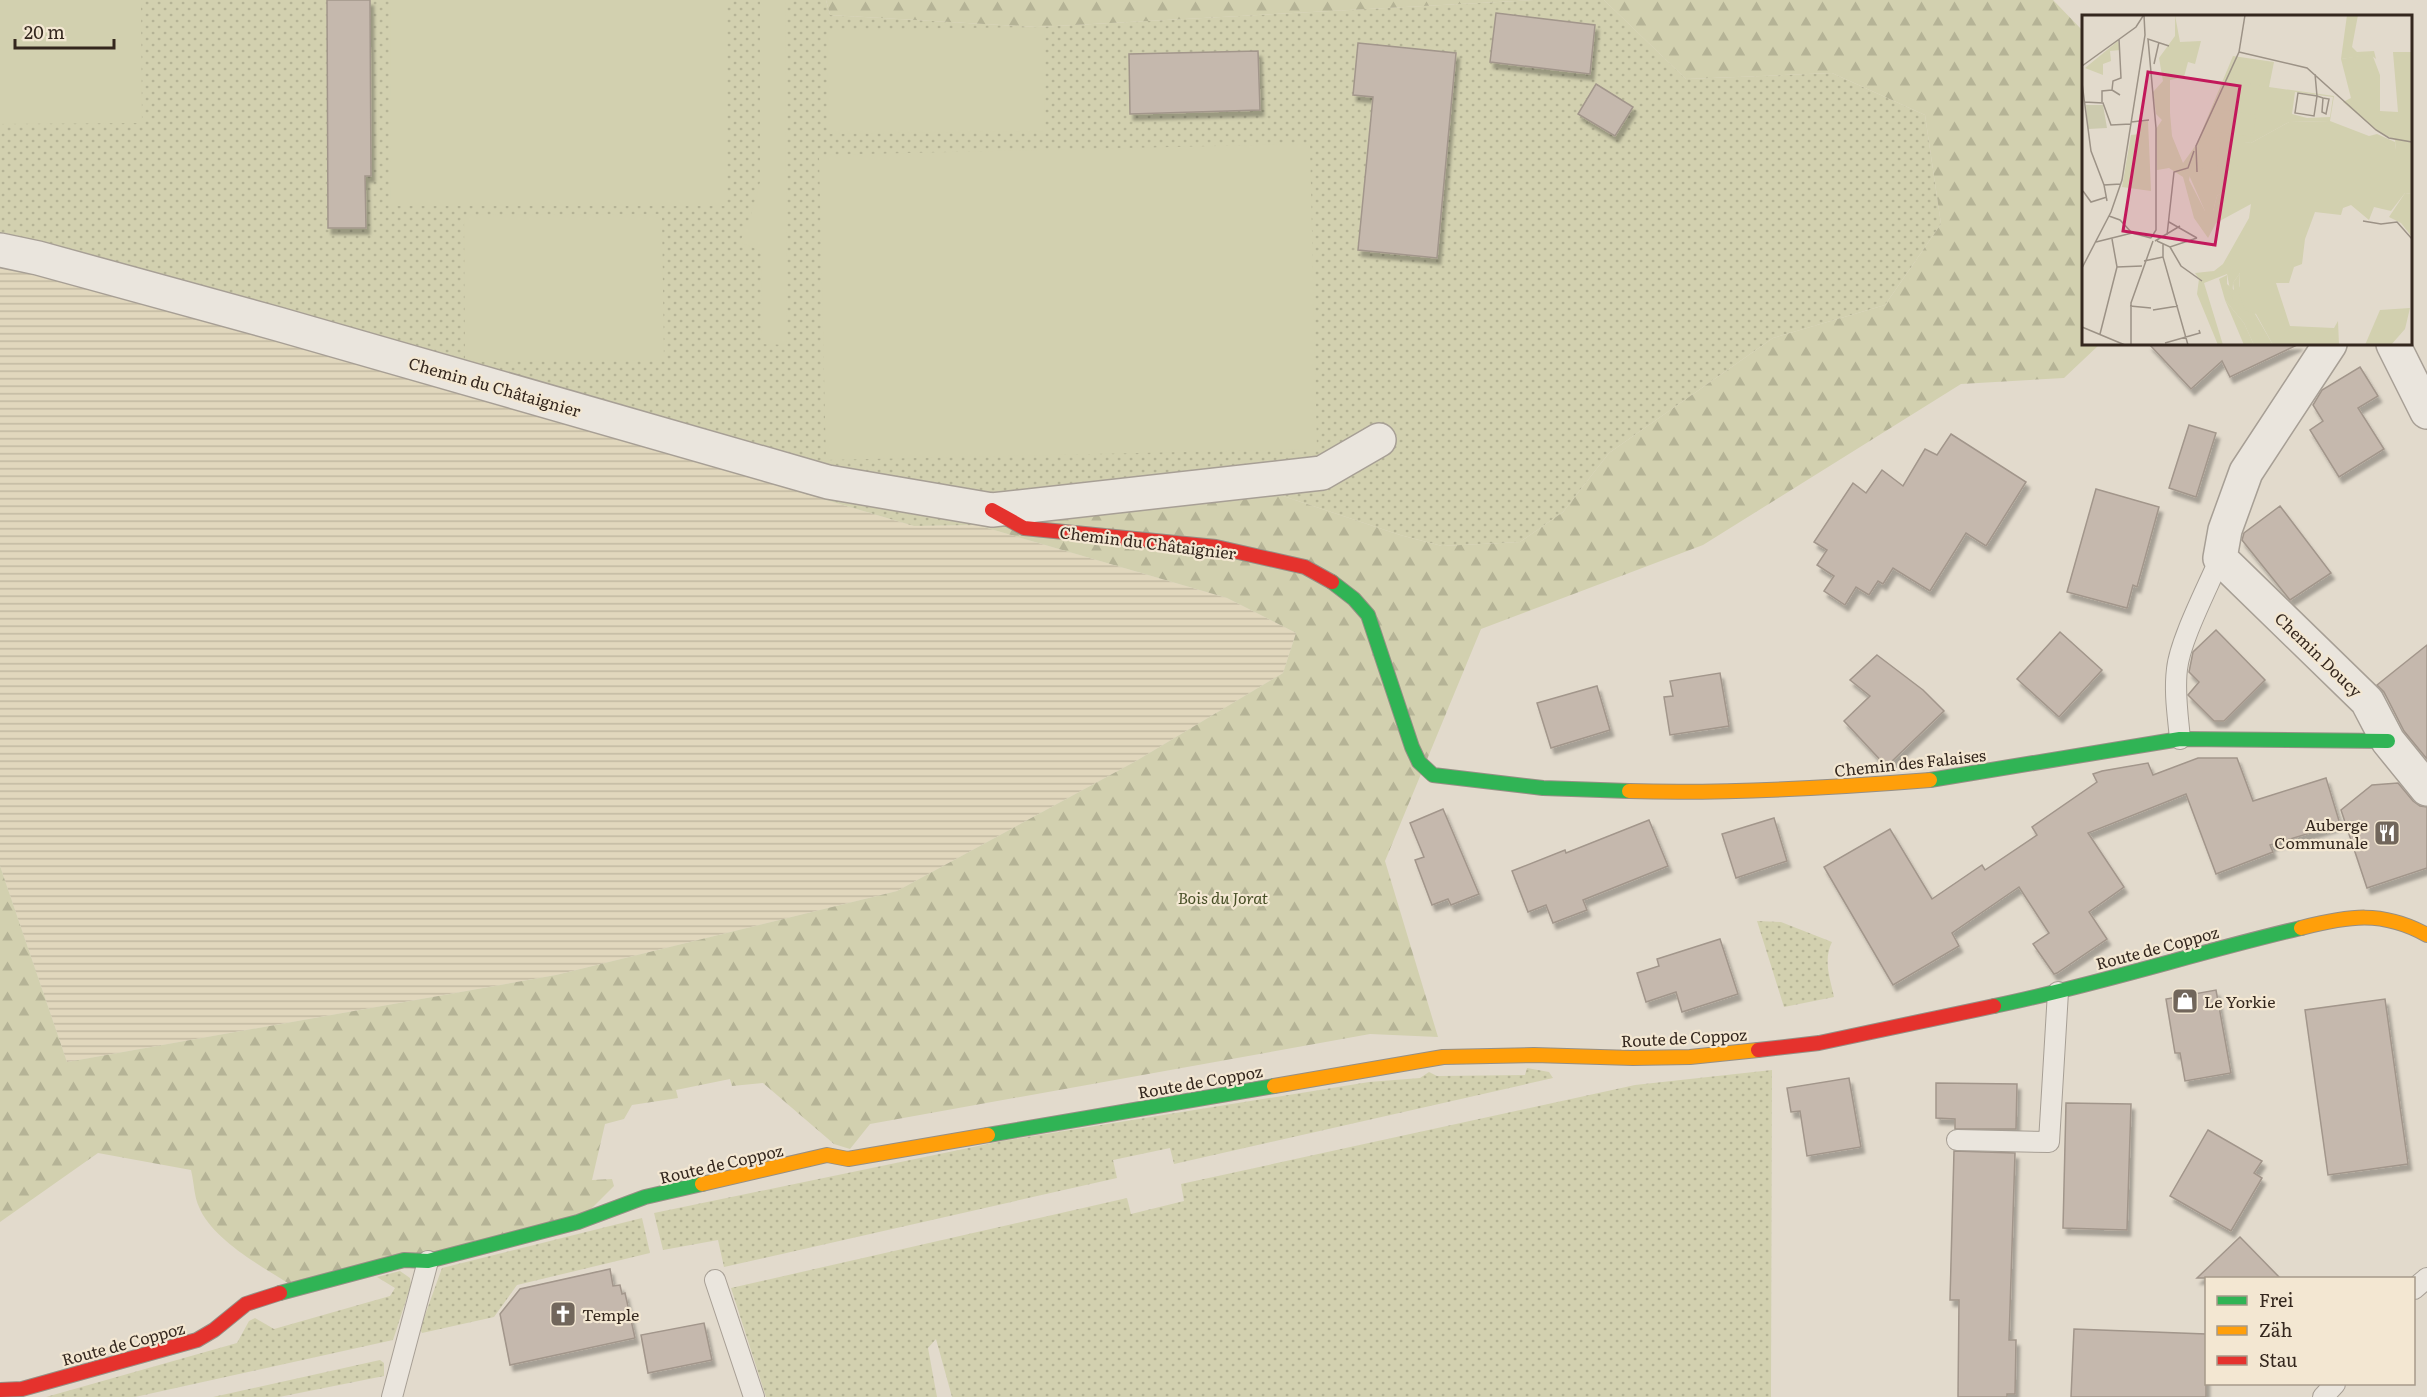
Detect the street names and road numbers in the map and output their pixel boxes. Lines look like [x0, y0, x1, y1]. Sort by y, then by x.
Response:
street label: Chemin du Châtaignier [406, 350, 584, 422]
street label: Chemin du Châtaignier [1058, 519, 1238, 565]
street label: Chemin Doucy [2270, 606, 2369, 702]
street label: Chemin des Falaises [1833, 742, 1987, 782]
street label: Route de Coppoz [2093, 919, 2221, 975]
street label: Route de Coppoz [1620, 1022, 1748, 1052]
street label: Route de Coppoz [1136, 1058, 1264, 1104]
street label: Route de Coppoz [657, 1137, 785, 1189]
street label: Route de Coppoz [59, 1315, 187, 1371]

